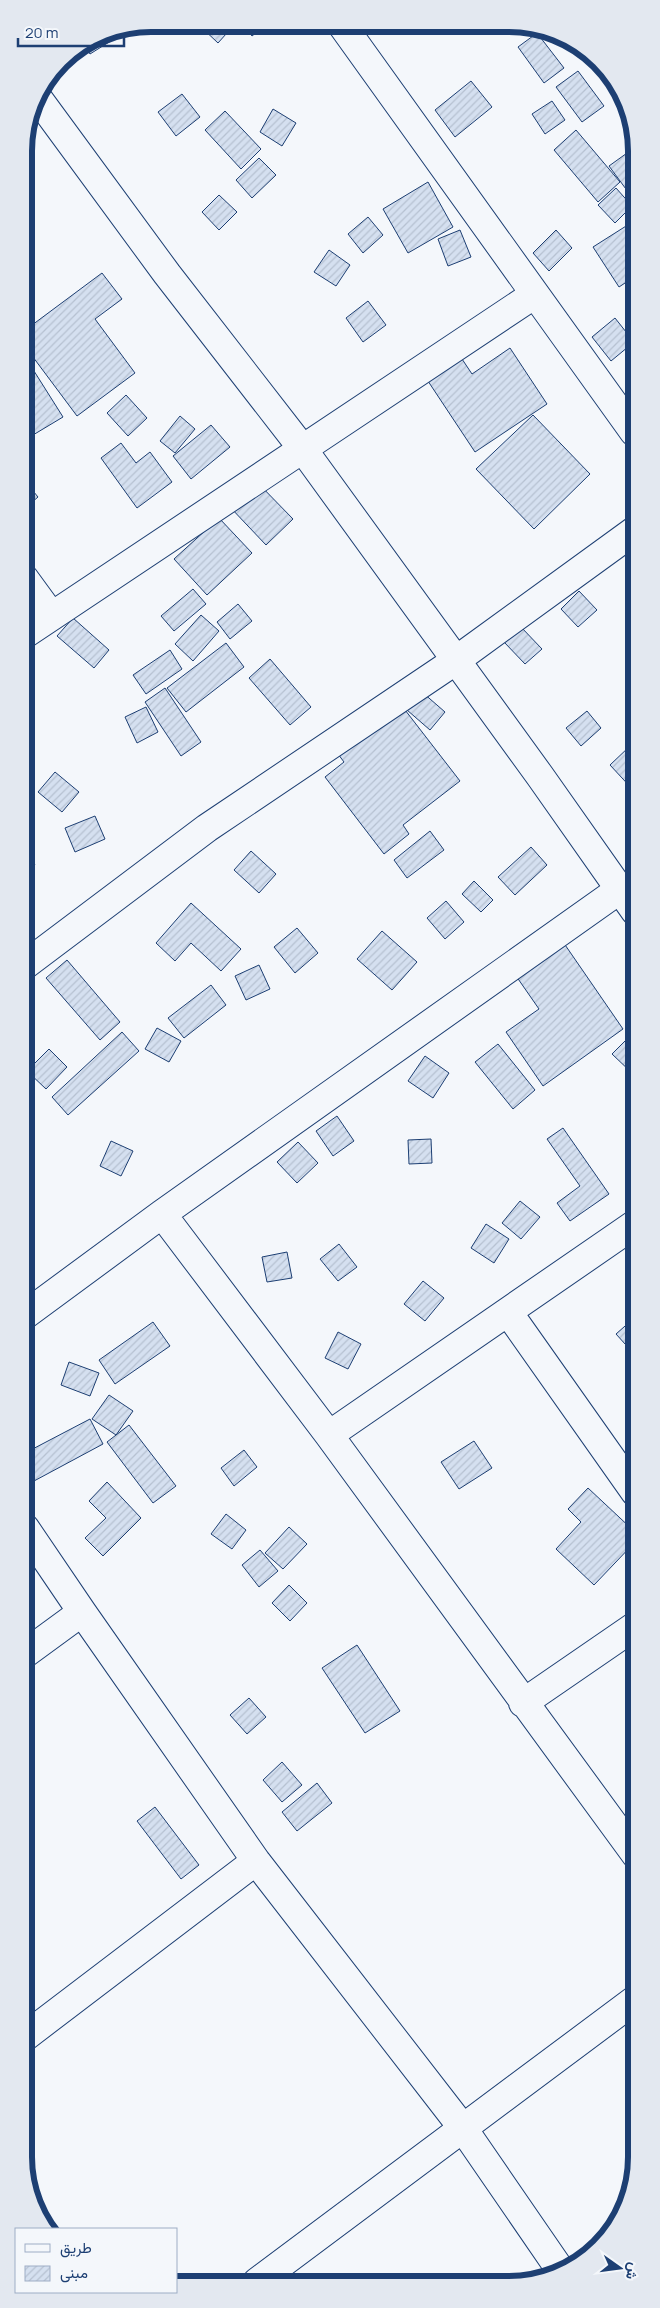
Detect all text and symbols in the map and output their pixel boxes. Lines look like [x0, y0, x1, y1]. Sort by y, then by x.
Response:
scale bar [18, 15, 124, 47]
text: 20 m [25, 22, 58, 43]
legend [15, 2228, 178, 2293]
text: طريق [60, 2237, 92, 2258]
north arrow [595, 2243, 645, 2293]
text: ش [622, 2261, 644, 2282]
text: مبنى [60, 2262, 88, 2283]

